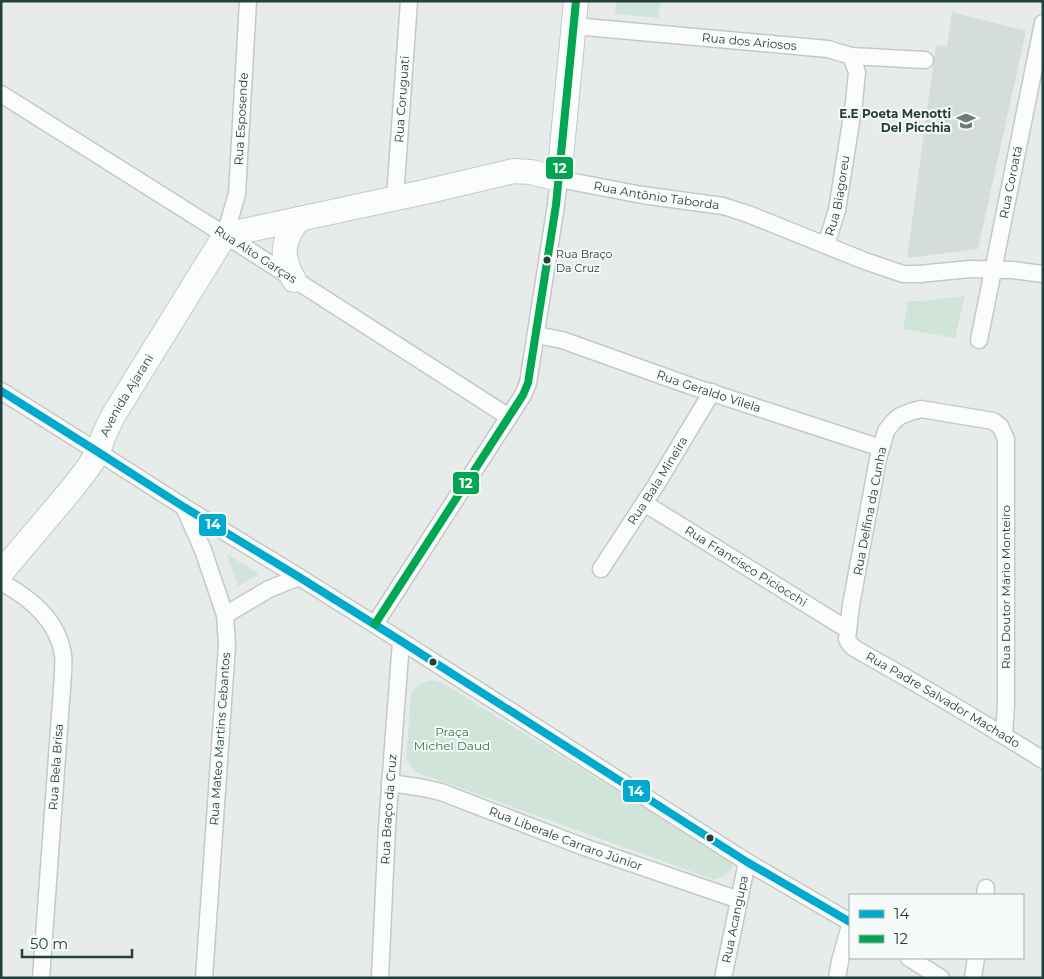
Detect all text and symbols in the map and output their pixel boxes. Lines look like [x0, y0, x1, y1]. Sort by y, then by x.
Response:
street label: Rua dos Ariosos [701, 30, 797, 53]
street label: Rua Coruguati [391, 55, 412, 143]
street label: Rua Esposende [231, 72, 251, 166]
place label: E.E Poeta Menotti Del Picchia [839, 106, 951, 135]
school or university icon: E.E Poeta Menotti Del Picchia [955, 110, 977, 132]
street label: Rua Coroatá [996, 144, 1025, 220]
street label: Rua Biagoreu [821, 154, 853, 238]
line badge: 12 [545, 156, 574, 180]
text: 12 [553, 159, 567, 177]
street label: Rua Antônio Taborda [592, 178, 720, 212]
street label: Rua Alto Garças [212, 222, 300, 286]
place label: Rua Braço Da Cruz [556, 247, 613, 275]
marker: Rua Braço Da Cruz [542, 255, 552, 265]
street label: Avenida Ajarani [96, 351, 157, 439]
street label: Rua Geraldo Vilela [655, 366, 763, 415]
street label: Rua Bala Mineira [624, 434, 691, 527]
street label: Rua Delfina da Cunha [850, 445, 889, 577]
line badge: 12 [452, 471, 480, 495]
text: 12 [459, 474, 473, 492]
street label: Rua Doutor Mário Monteiro [998, 505, 1013, 669]
line badge: 14 [198, 513, 227, 537]
text: 14 [205, 515, 221, 533]
street label: Rua Francisco Piciocchi [682, 522, 810, 610]
street label: Rua Padre Salvador Machado [863, 648, 1023, 751]
street label: Rua Mateo Martins Cebantos [206, 652, 233, 826]
unlabelled marker [428, 657, 438, 667]
street label: Rua Bela Brisa [45, 723, 66, 811]
park label: Praça Michel Daud [414, 724, 490, 753]
street label: Rua Braço da Cruz [377, 753, 399, 865]
line badge: 14 [622, 779, 651, 803]
text: 14 [628, 782, 644, 800]
street label: Rua Liberale Carraro Júnior [487, 803, 645, 874]
unlabelled marker [705, 833, 715, 843]
street label: Rua Acangupa [718, 874, 751, 964]
legend [849, 894, 1024, 959]
text: 14 [894, 904, 909, 923]
scale bar [22, 926, 132, 958]
text: 12 [894, 929, 908, 948]
text: 50 m [30, 934, 68, 953]

